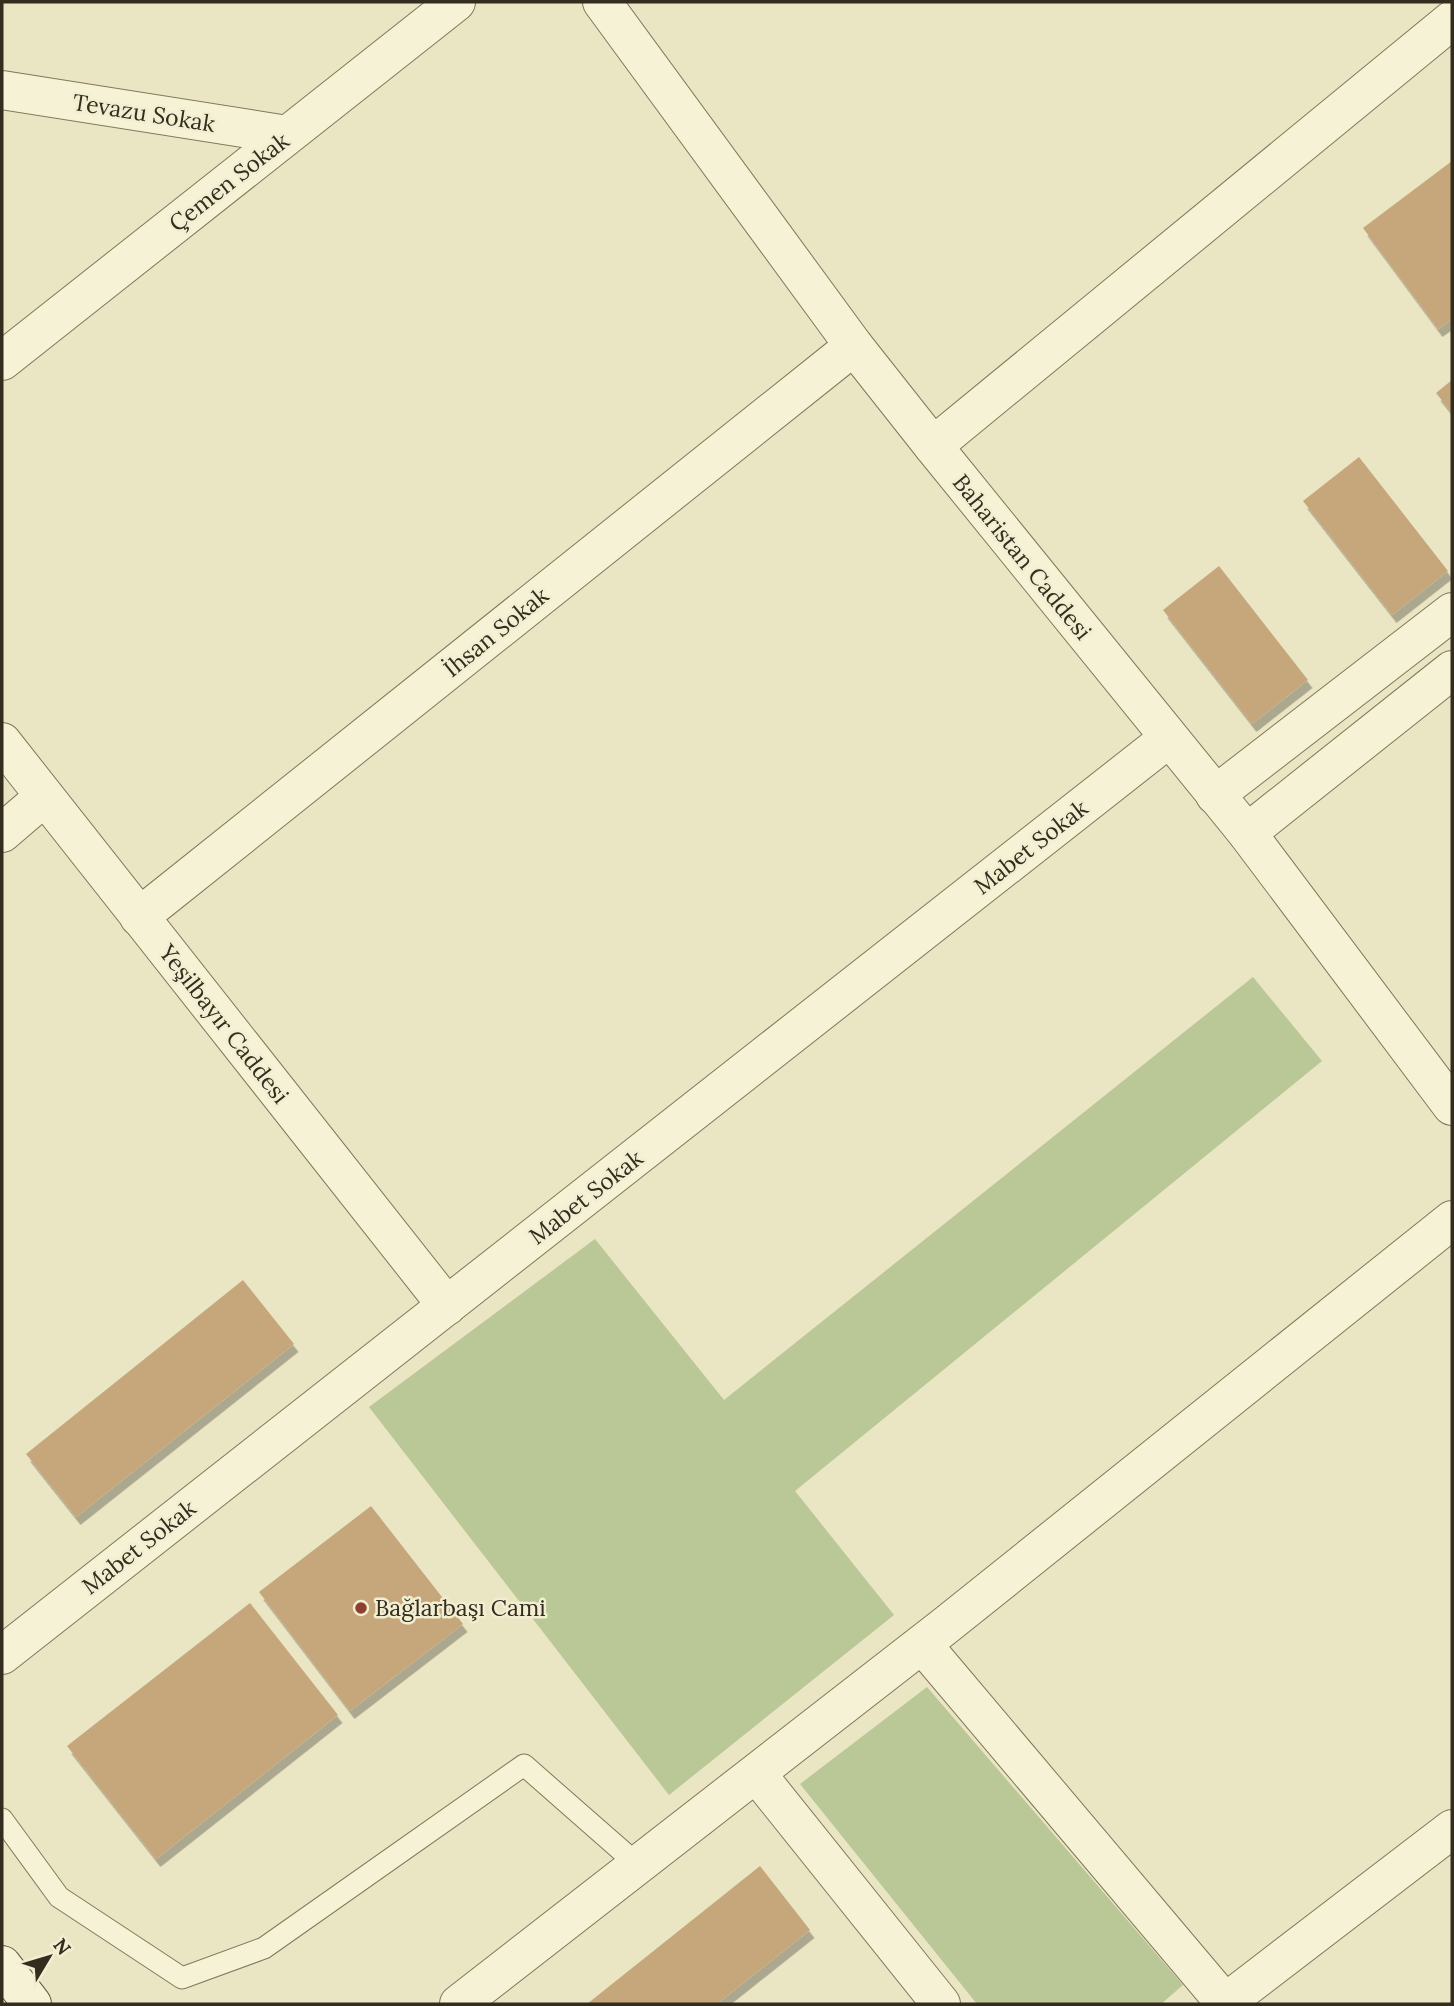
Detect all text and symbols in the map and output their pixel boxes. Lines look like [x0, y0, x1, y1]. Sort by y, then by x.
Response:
street label: Tevazu Sokak [71, 87, 218, 138]
street label: Çemen Sokak [163, 125, 295, 238]
street label: Baharistan Caddesi [947, 468, 1098, 645]
street label: İhsan Sokak [437, 580, 555, 683]
street label: Mabet Sokak [968, 793, 1094, 900]
street label: Yeşilbayır Caddesi [153, 938, 296, 1109]
street label: Mabet Sokak [523, 1143, 649, 1250]
street label: Mabet Sokak [76, 1493, 202, 1600]
place label: Bağlarbaşı Cami [375, 1593, 546, 1622]
marker: Bağlarbaşı Cami [353, 1600, 369, 1616]
north arrow [14, 1922, 84, 1992]
text: N [48, 1933, 77, 1960]

